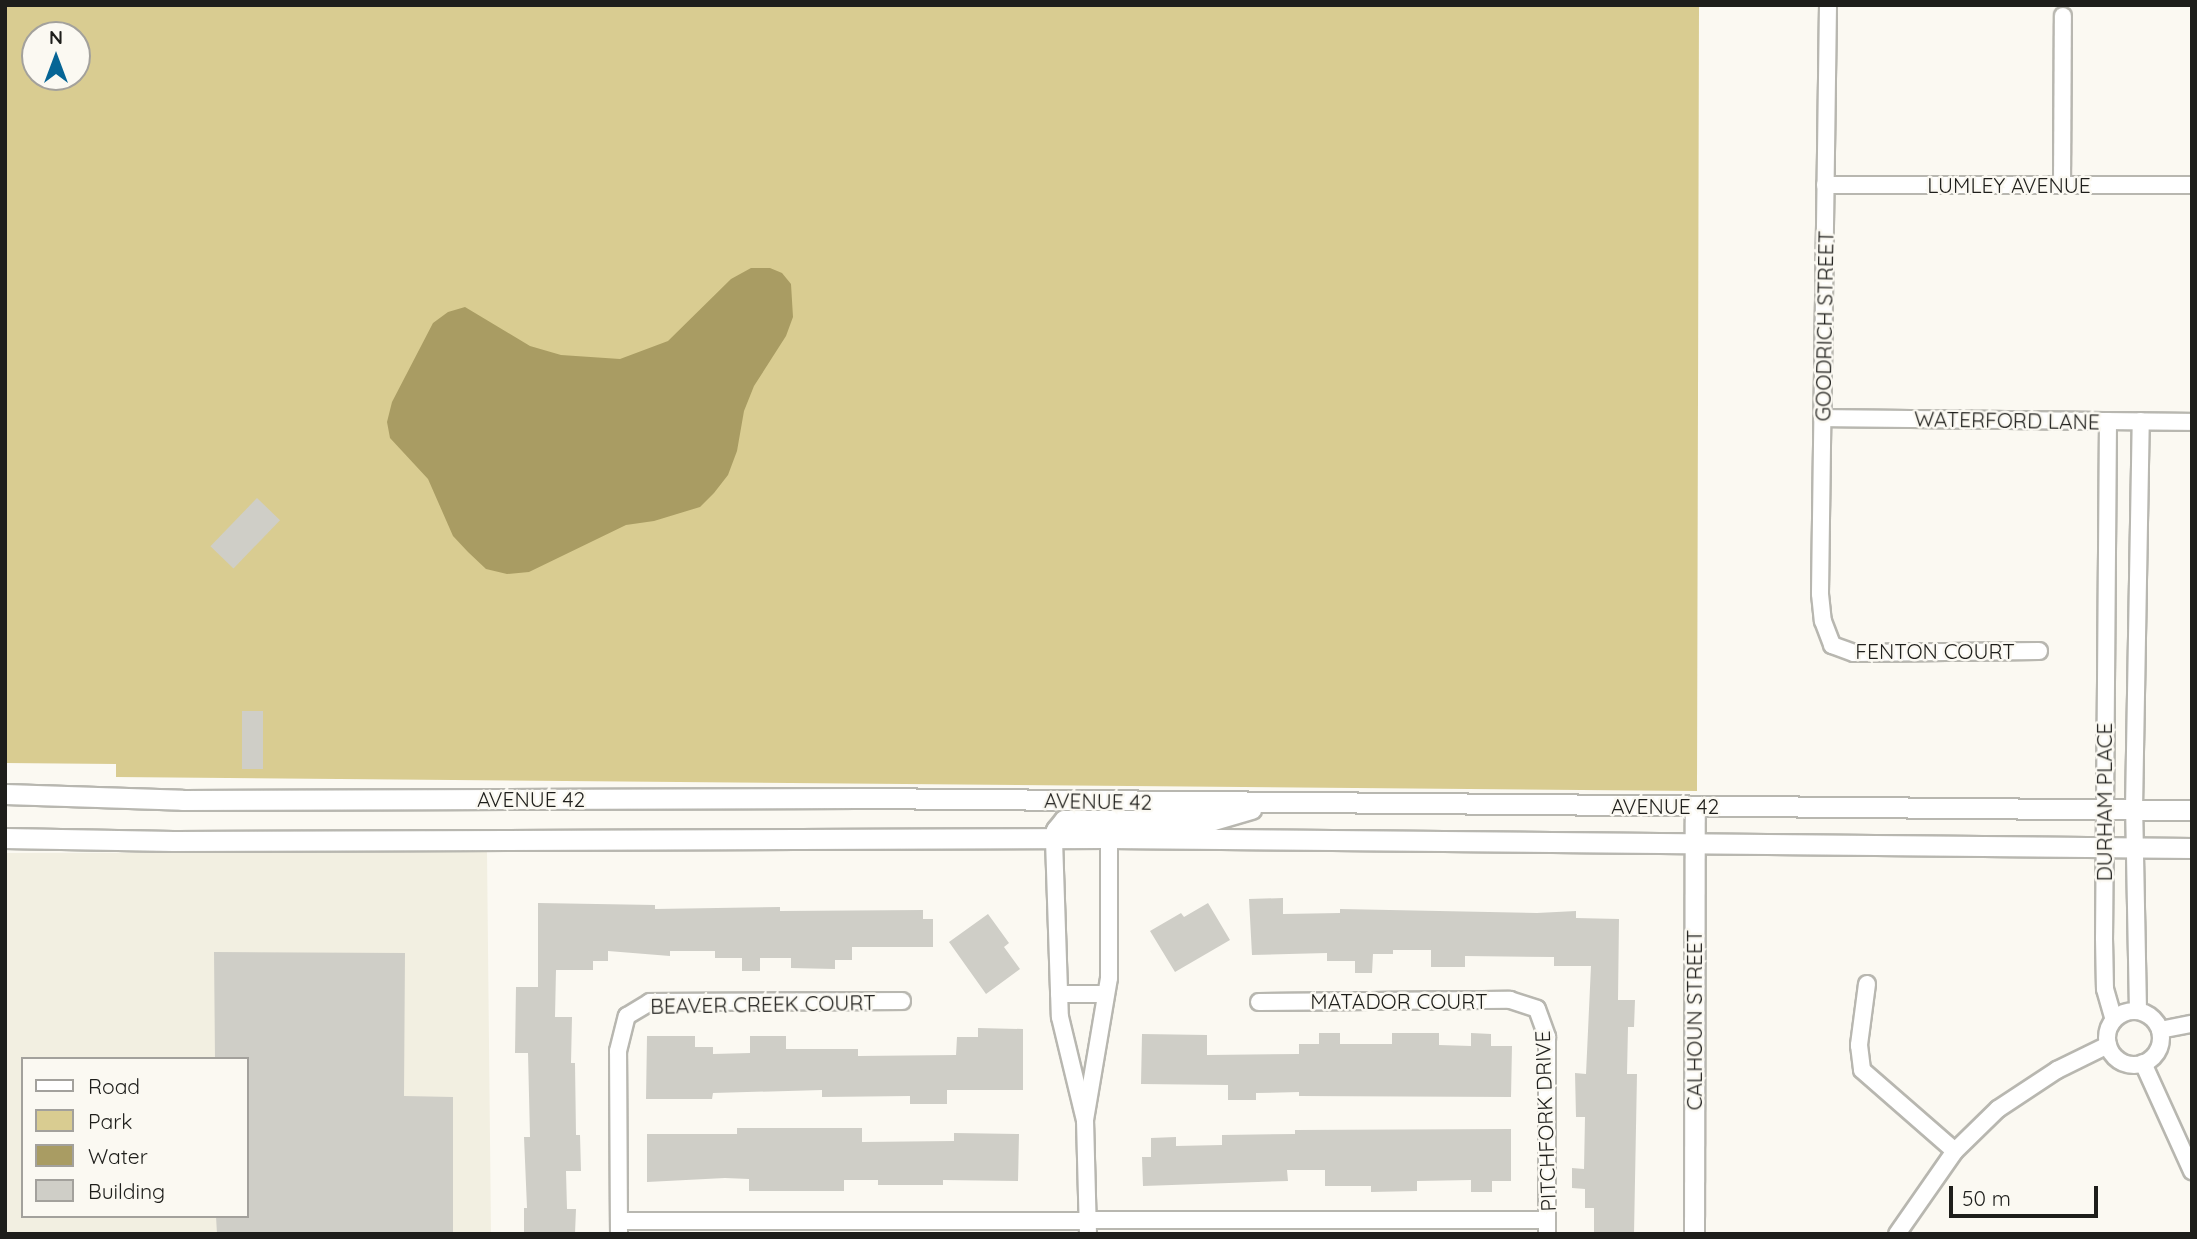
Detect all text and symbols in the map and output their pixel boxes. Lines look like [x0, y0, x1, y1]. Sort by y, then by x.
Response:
north arrow [21, 21, 91, 91]
text: N [49, 25, 63, 49]
street label: LUMLEY AVENUE [1927, 172, 2091, 198]
street label: GOODRICH STREET [1810, 230, 1838, 422]
street label: WATERFORD LANE [1914, 406, 2100, 434]
street label: FENTON COURT [1855, 638, 2015, 664]
street label: DURHAM PLACE [2091, 723, 2117, 881]
street label: AVENUE 42 [477, 786, 585, 812]
street label: AVENUE 42 [1044, 787, 1152, 815]
street label: AVENUE 42 [1611, 793, 1719, 819]
street label: CALHOUN STREET [1681, 930, 1707, 1110]
street label: MATADOR COURT [1310, 988, 1488, 1014]
street label: BEAVER CREEK COURT [650, 989, 876, 1019]
street label: PITCHFORK DRIVE [1529, 1030, 1561, 1212]
legend [21, 1057, 248, 1218]
text: Road [88, 1073, 140, 1099]
text: Park [88, 1108, 132, 1134]
text: Water [88, 1143, 148, 1169]
scale bar [1952, 1172, 2101, 1216]
text: Building [88, 1178, 165, 1204]
text: 50 m [1962, 1185, 2011, 1211]

